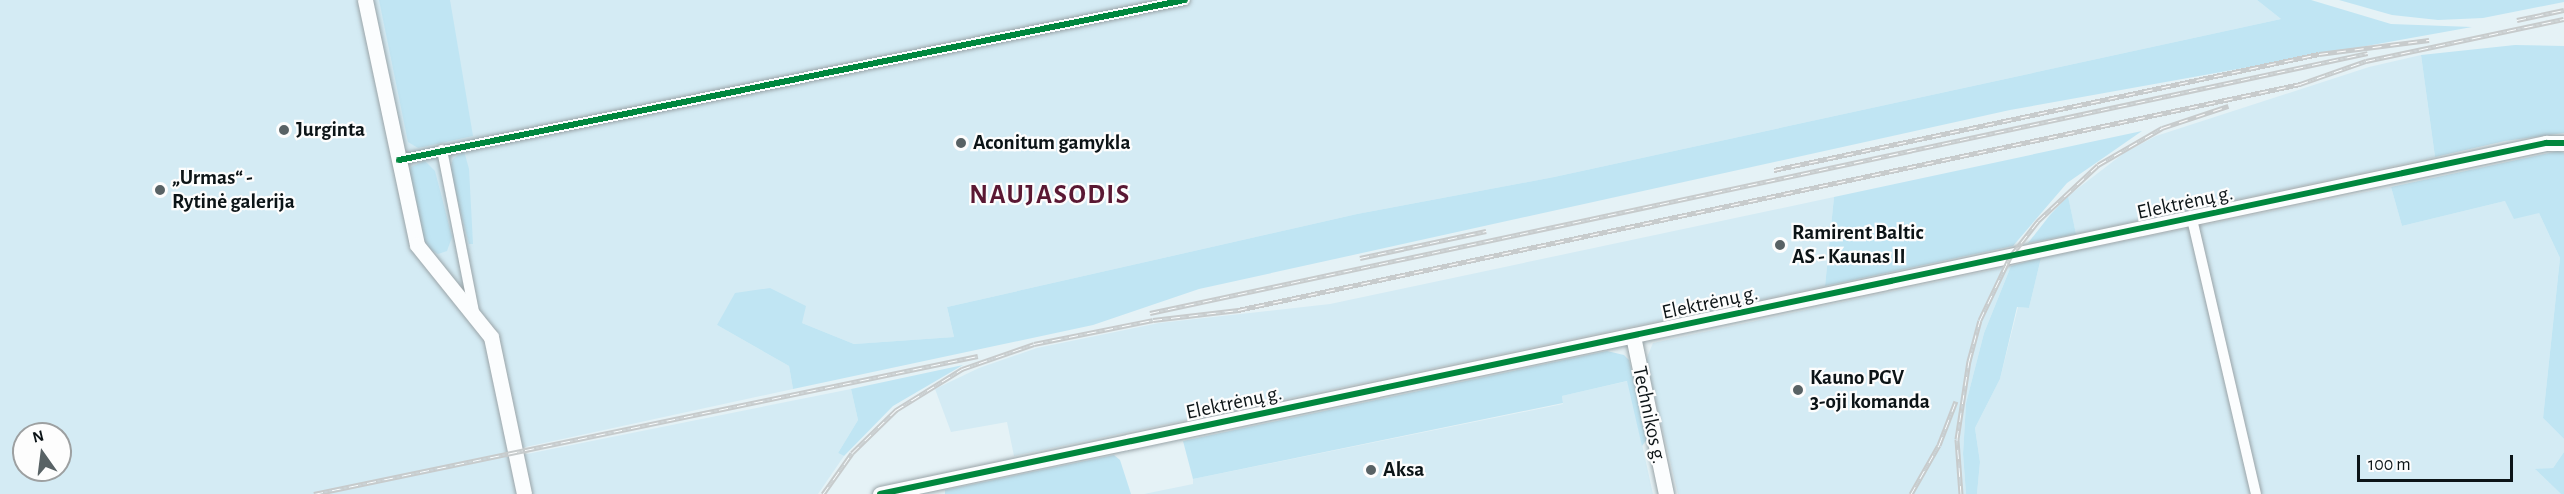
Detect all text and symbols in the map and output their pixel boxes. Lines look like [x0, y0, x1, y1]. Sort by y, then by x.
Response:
place label: Jurginta [296, 117, 365, 143]
marker: Jurginta [277, 123, 291, 137]
place label: Aconitum gamykla [973, 130, 1130, 156]
marker: Aconitum gamykla [954, 136, 968, 150]
place label: „Urmas“ - Rytinė galerija [172, 165, 295, 215]
district label: NAUJASODIS [969, 179, 1131, 211]
street label: Elektrėnų g. [2135, 181, 2235, 225]
marker: „Urmas“ - Rytinė galerija [153, 183, 167, 197]
place label: Ramirent Baltic AS - Kaunas II [1792, 220, 1924, 270]
marker: Ramirent Baltic AS - Kaunas II [1773, 238, 1787, 252]
street label: Elektrėnų g. [1660, 281, 1760, 325]
street label: Technikos g. [1626, 364, 1672, 466]
place label: Kauno PGV 3-oji komanda [1810, 365, 1930, 415]
street label: Elektrėnų g. [1184, 381, 1284, 425]
marker: Kauno PGV 3-oji komanda [1791, 383, 1805, 397]
north arrow [12, 422, 72, 482]
text: N [31, 427, 45, 446]
scale bar [2360, 443, 2516, 481]
text: 100 m [2368, 456, 2411, 474]
place label: Aksa [1383, 457, 1424, 483]
marker: Aksa [1364, 463, 1378, 477]

